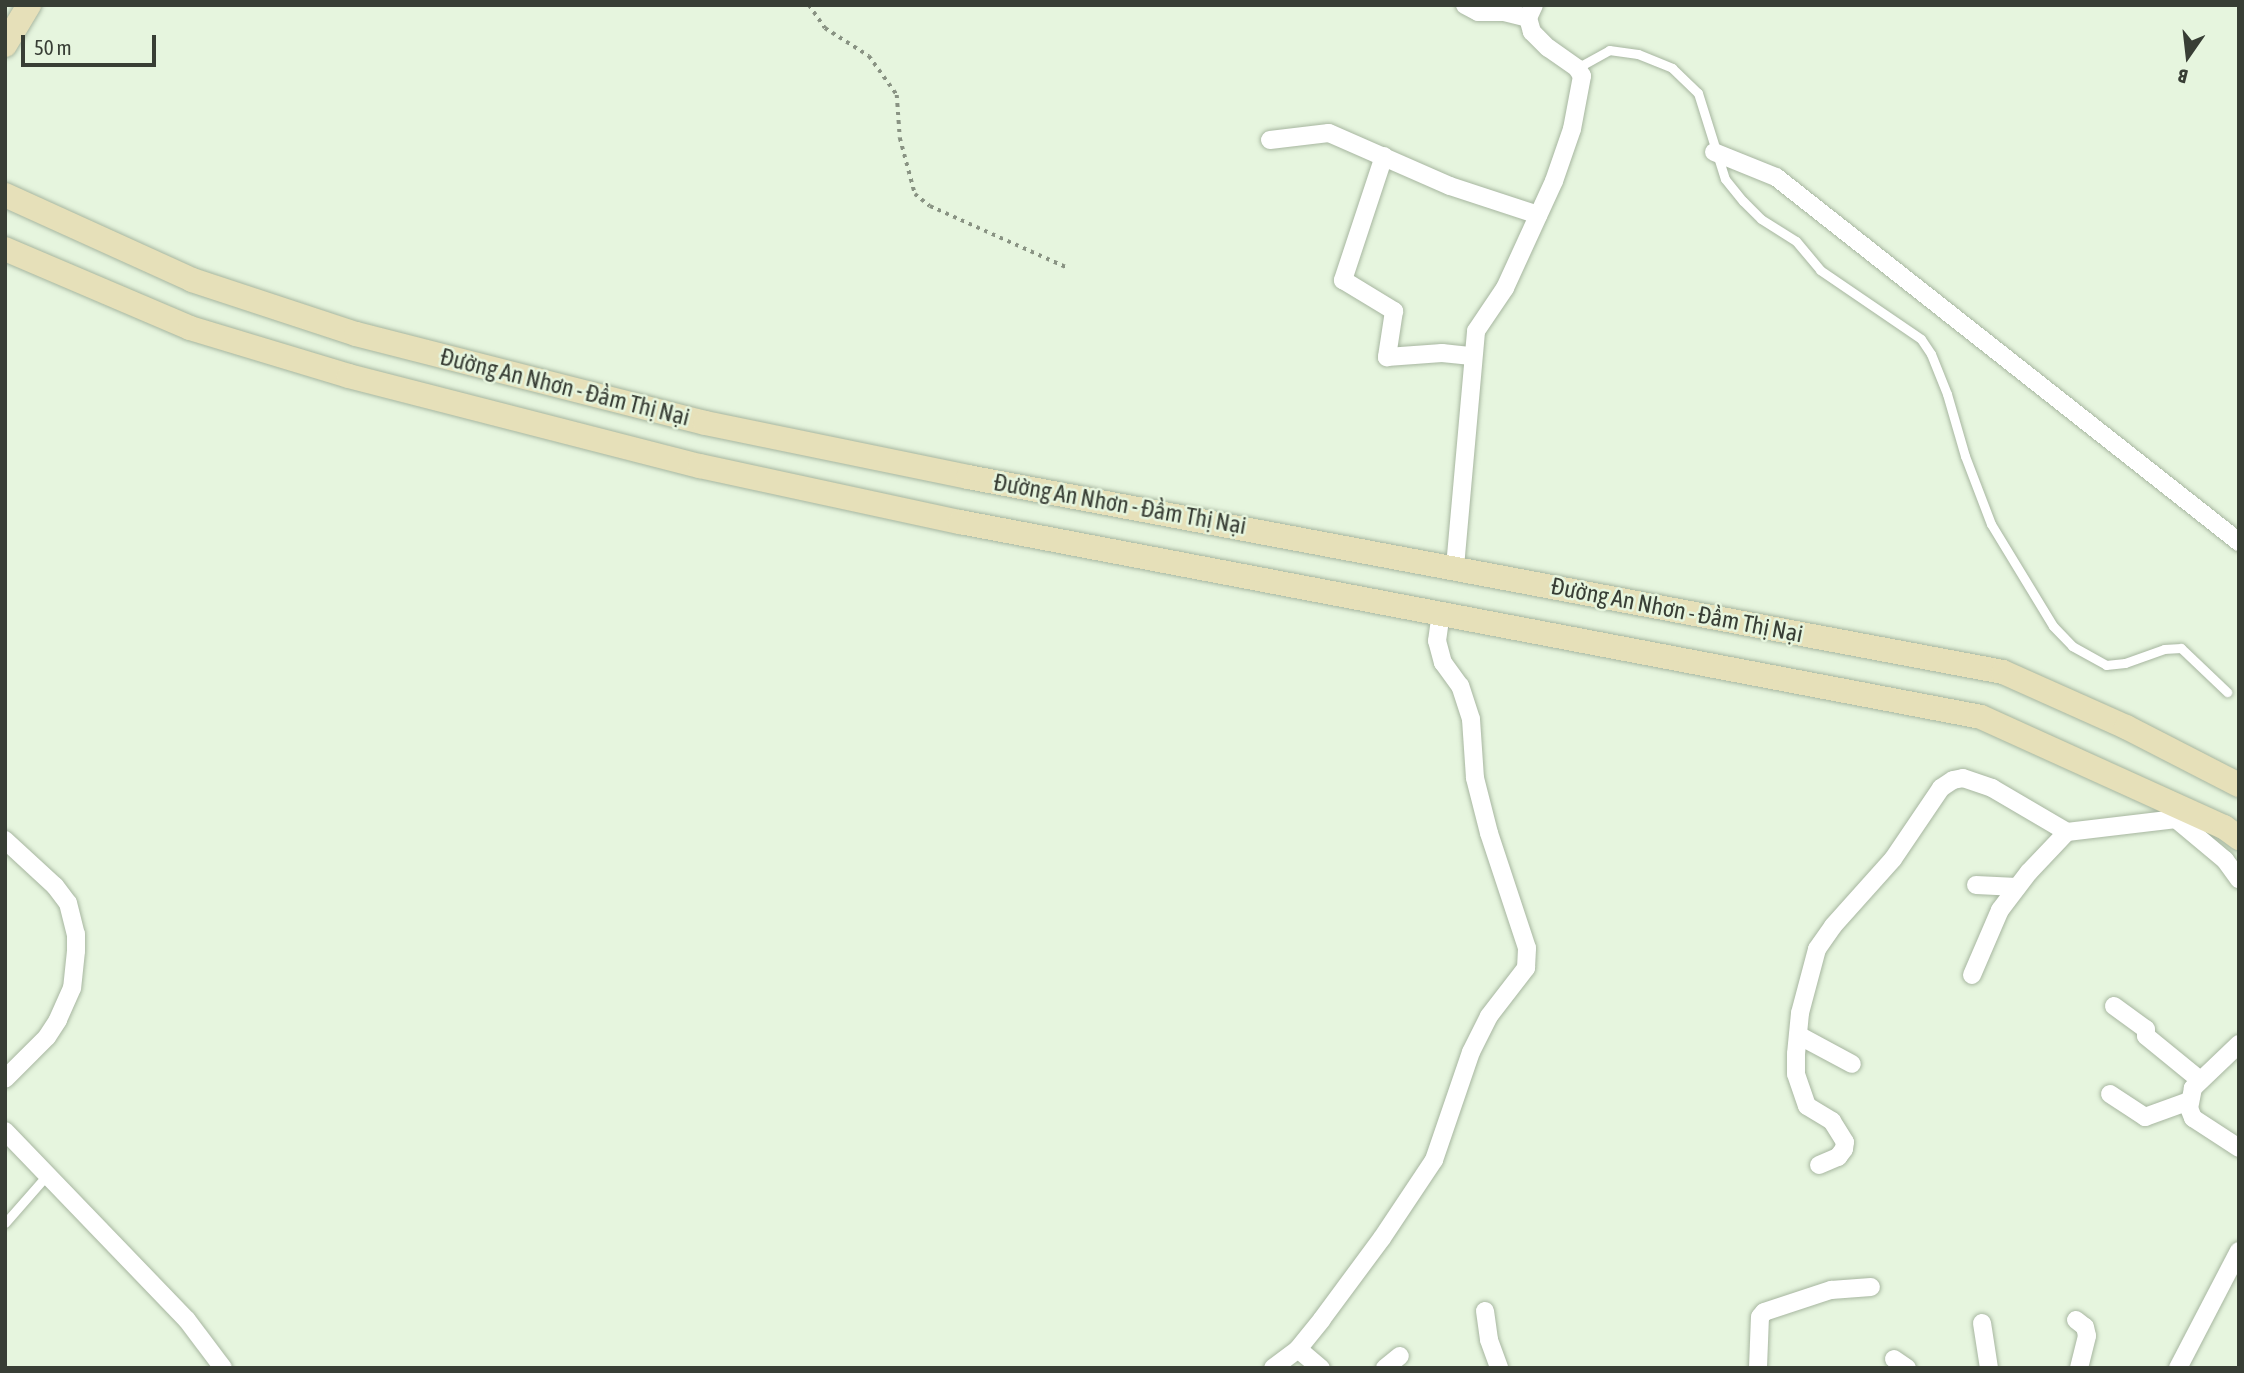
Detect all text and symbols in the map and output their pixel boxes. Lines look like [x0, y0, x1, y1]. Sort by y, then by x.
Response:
scale bar [24, 21, 159, 65]
north arrow [2153, 21, 2223, 91]
text: 50 m [34, 35, 72, 59]
text: B [2176, 65, 2190, 88]
street label: Đường An Nhơn - Đầm Thị Nại [437, 342, 693, 432]
street label: Đường An Nhơn - Đầm Thị Nại [991, 468, 1249, 540]
street label: Đường An Nhơn - Đầm Thị Nại [1549, 571, 1805, 649]

